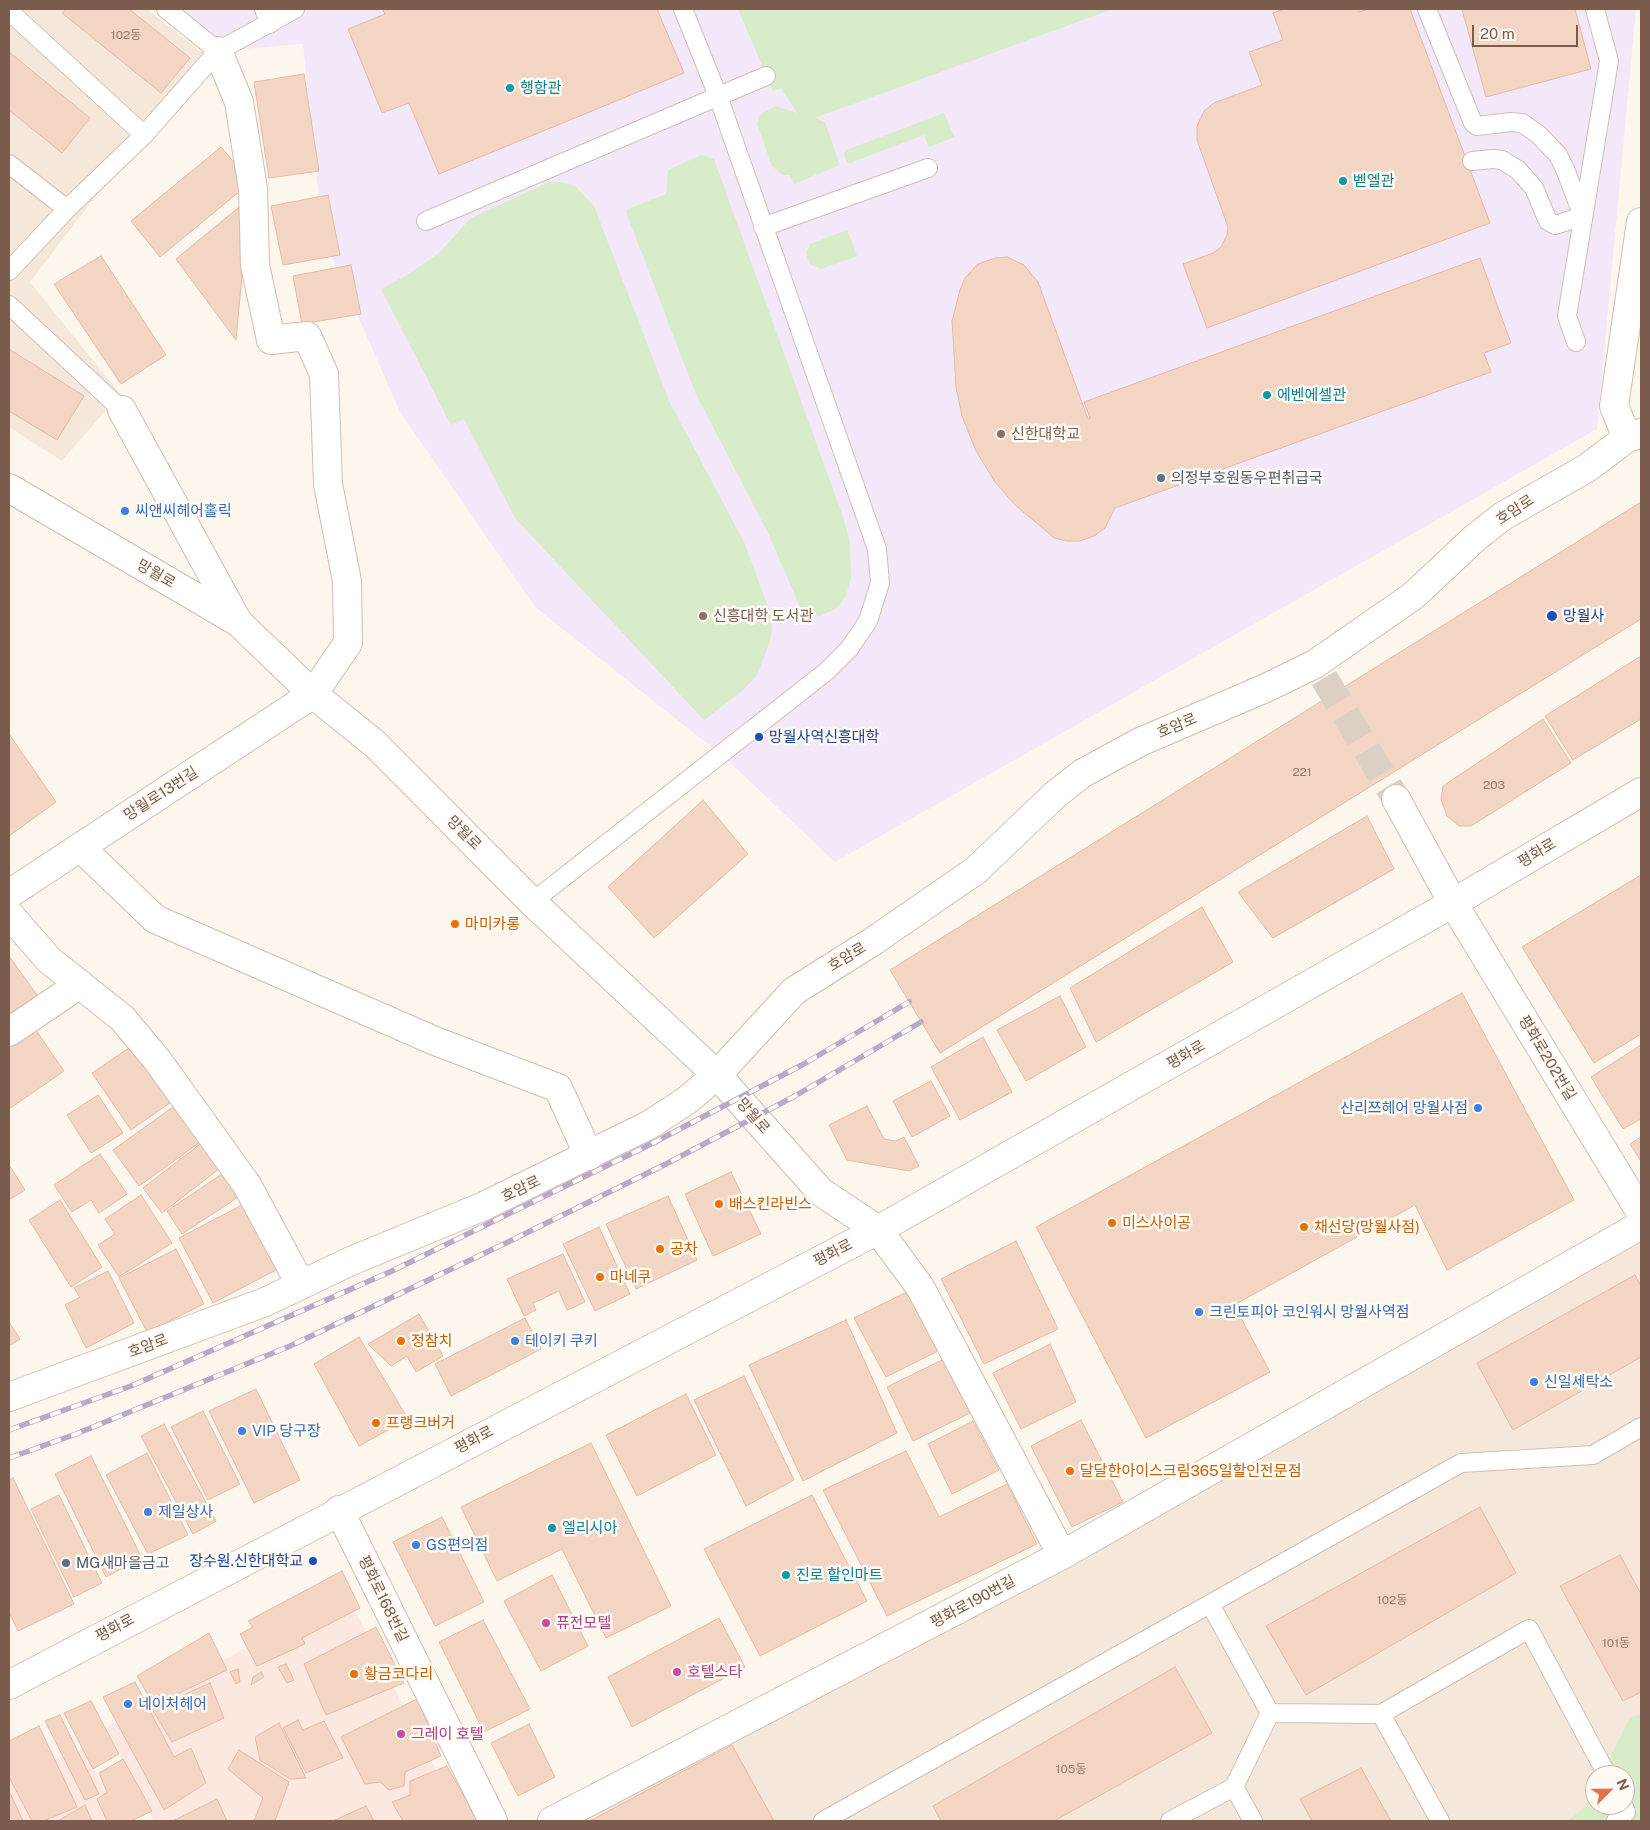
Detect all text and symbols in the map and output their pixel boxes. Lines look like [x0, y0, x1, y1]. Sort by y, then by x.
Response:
scale bar [1475, 15, 1581, 47]
text: 20 m [1480, 25, 1515, 42]
house number: 102동 [111, 28, 141, 42]
place label: 행함관 [520, 79, 561, 97]
marker: 행함관 [504, 82, 516, 94]
place label: 벧엘관 [1353, 172, 1394, 190]
marker: 벧엘관 [1337, 175, 1349, 187]
place label: 에벤에셀관 [1277, 386, 1346, 404]
marker: 에벤에셀관 [1261, 389, 1273, 401]
place label: 신한대학교 [1011, 425, 1080, 443]
marker: 신한대학교 [995, 428, 1007, 440]
place label: 의정부호원동우편취급국 [1171, 469, 1323, 487]
marker: 의정부호원동우편취급국 [1155, 472, 1167, 484]
street label: 호암로 [1493, 491, 1537, 529]
place label: 씨앤씨헤어홀릭 [135, 502, 232, 520]
marker: 씨앤씨헤어홀릭 [119, 505, 131, 517]
street label: 망월로 [134, 556, 178, 592]
place label: 신흥대학 도서관 [713, 607, 813, 625]
place label: 망월사 [1563, 607, 1604, 625]
marker: 망월사 [1545, 609, 1559, 623]
marker: 신흥대학 도서관 [697, 610, 709, 622]
street label: 호암로 [1154, 710, 1200, 742]
place label: 망월사역신흥대학 [769, 728, 879, 746]
marker: 망월사역신흥대학 [753, 731, 765, 743]
street label: 망월로13번길 [121, 763, 201, 825]
house number: 221 [1292, 765, 1312, 779]
house number: 203 [1483, 778, 1505, 792]
street label: 망월로 [443, 812, 485, 854]
street label: 평화로 [1515, 835, 1559, 871]
place label: 마미카롱 [465, 915, 520, 933]
marker: 마미카롱 [449, 918, 461, 930]
street label: 호암로 [825, 939, 869, 975]
street label: 평화로202번길 [1515, 1012, 1579, 1104]
street label: 평화로 [1164, 1037, 1208, 1073]
street label: 망월로 [733, 1094, 773, 1138]
place label: 산리쯔헤어 망월사점 [1340, 1099, 1468, 1117]
marker: 산리쯔헤어 망월사점 [1472, 1102, 1484, 1114]
street label: 호암로 [498, 1172, 544, 1206]
place label: 배스킨라빈스 [729, 1195, 812, 1213]
marker: 배스킨라빈스 [713, 1198, 725, 1210]
place label: 미스사이공 [1122, 1214, 1191, 1232]
marker: 미스사이공 [1106, 1217, 1118, 1229]
place label: 채선당(망월사점) [1314, 1218, 1420, 1236]
marker: 채선당(망월사점) [1298, 1221, 1310, 1233]
street label: 평화로 [810, 1236, 856, 1270]
place label: 공차 [670, 1240, 698, 1258]
marker: 공차 [654, 1243, 666, 1255]
place label: 마네쿠 [610, 1268, 651, 1286]
marker: 마네쿠 [594, 1271, 606, 1283]
place label: 크린토피아 코인워시 망월사역점 [1209, 1303, 1409, 1321]
marker: 크린토피아 코인워시 망월사역점 [1193, 1306, 1205, 1318]
street label: 호암로 [125, 1330, 171, 1362]
place label: 정참치 [411, 1332, 452, 1350]
place label: 테이키 쿠키 [525, 1332, 598, 1350]
marker: 정참치 [395, 1335, 407, 1347]
marker: 테이키 쿠키 [509, 1335, 521, 1347]
place label: 신일세탁소 [1544, 1373, 1613, 1391]
marker: 신일세탁소 [1528, 1376, 1540, 1388]
place label: 프랭크버거 [386, 1414, 455, 1432]
marker: 프랭크버거 [370, 1417, 382, 1429]
place label: VIP 당구장 [252, 1422, 321, 1440]
street label: 평화로 [451, 1422, 497, 1458]
marker: VIP 당구장 [236, 1425, 248, 1437]
place label: 달달한아이스크림365일할인전문점 [1080, 1462, 1301, 1480]
marker: 달달한아이스크림365일할인전문점 [1064, 1465, 1076, 1477]
place label: 제일상사 [158, 1503, 213, 1521]
marker: 제일상사 [142, 1506, 154, 1518]
place label: 엘리시아 [562, 1519, 617, 1537]
marker: 엘리시아 [546, 1522, 558, 1534]
place label: GS편의점 [426, 1536, 488, 1554]
marker: GS편의점 [410, 1539, 422, 1551]
place label: 장수원.신한대학교 [189, 1552, 303, 1570]
street label: 평화로168번길 [354, 1553, 412, 1645]
place label: MG새마을금고 [76, 1554, 169, 1572]
marker: 장수원.신한대학교 [307, 1555, 319, 1567]
marker: MG새마을금고 [60, 1557, 72, 1569]
place label: 진로 할인마트 [796, 1566, 882, 1584]
marker: 진로 할인마트 [780, 1569, 792, 1581]
street label: 평화로190번길 [927, 1572, 1019, 1632]
house number: 102동 [1377, 1593, 1407, 1607]
street label: 평화로 [92, 1610, 138, 1646]
place label: 퓨전모텔 [556, 1614, 611, 1632]
marker: 퓨전모텔 [540, 1617, 552, 1629]
house number: 101동 [1602, 1636, 1630, 1650]
place label: 호텔스타 [687, 1663, 742, 1681]
place label: 황금코다리 [364, 1665, 433, 1683]
marker: 호텔스타 [671, 1666, 683, 1678]
marker: 황금코다리 [348, 1668, 360, 1680]
place label: 네이처헤어 [138, 1695, 207, 1713]
marker: 네이처헤어 [122, 1698, 134, 1710]
place label: 그레이 호텔 [411, 1725, 484, 1743]
marker: 그레이 호텔 [395, 1728, 407, 1740]
house number: 105동 [1056, 1762, 1086, 1776]
north arrow [1585, 1765, 1635, 1815]
text: N [1613, 1776, 1632, 1793]

